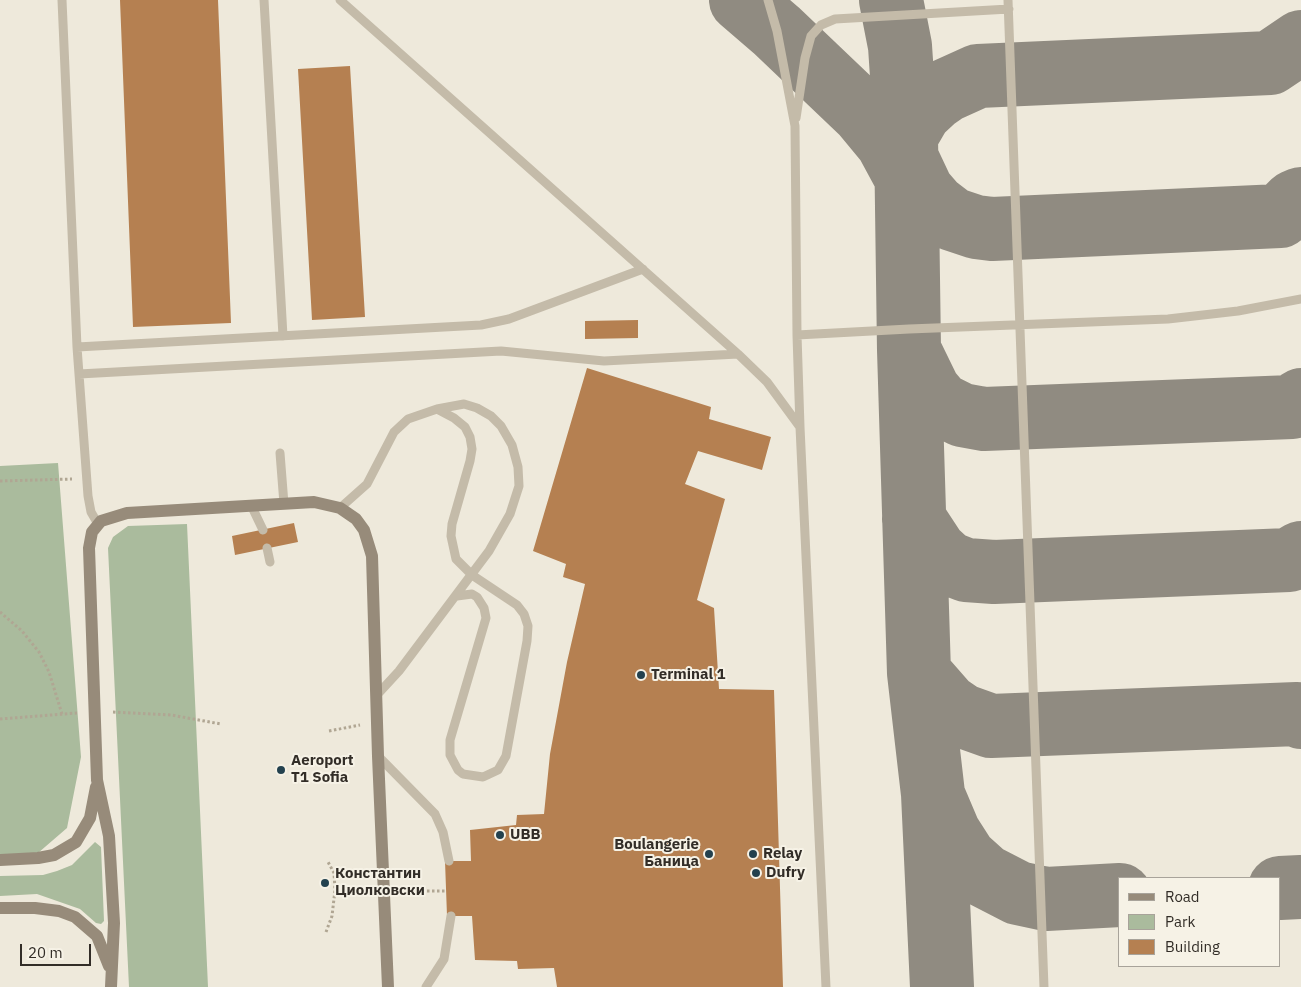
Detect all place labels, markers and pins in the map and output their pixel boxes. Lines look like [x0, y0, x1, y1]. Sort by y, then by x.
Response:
place label: Terminal 1 [651, 666, 726, 684]
marker: Terminal 1 [635, 669, 647, 681]
place label: Aeroport T1 Sofia [291, 752, 354, 787]
marker: Aeroport T1 Sofia [275, 764, 287, 776]
place label: UBB [510, 826, 540, 844]
marker: UBB [494, 829, 506, 841]
place label: Boulangerie Баница [614, 836, 699, 871]
place label: Relay [763, 845, 802, 863]
marker: Boulangerie Баница [703, 848, 715, 860]
marker: Relay [747, 848, 759, 860]
place label: Dufry [766, 864, 805, 882]
place label: Константин Циолковски [335, 865, 425, 900]
marker: Dufry [750, 867, 762, 879]
marker: Константин Циолковски [319, 877, 331, 889]

